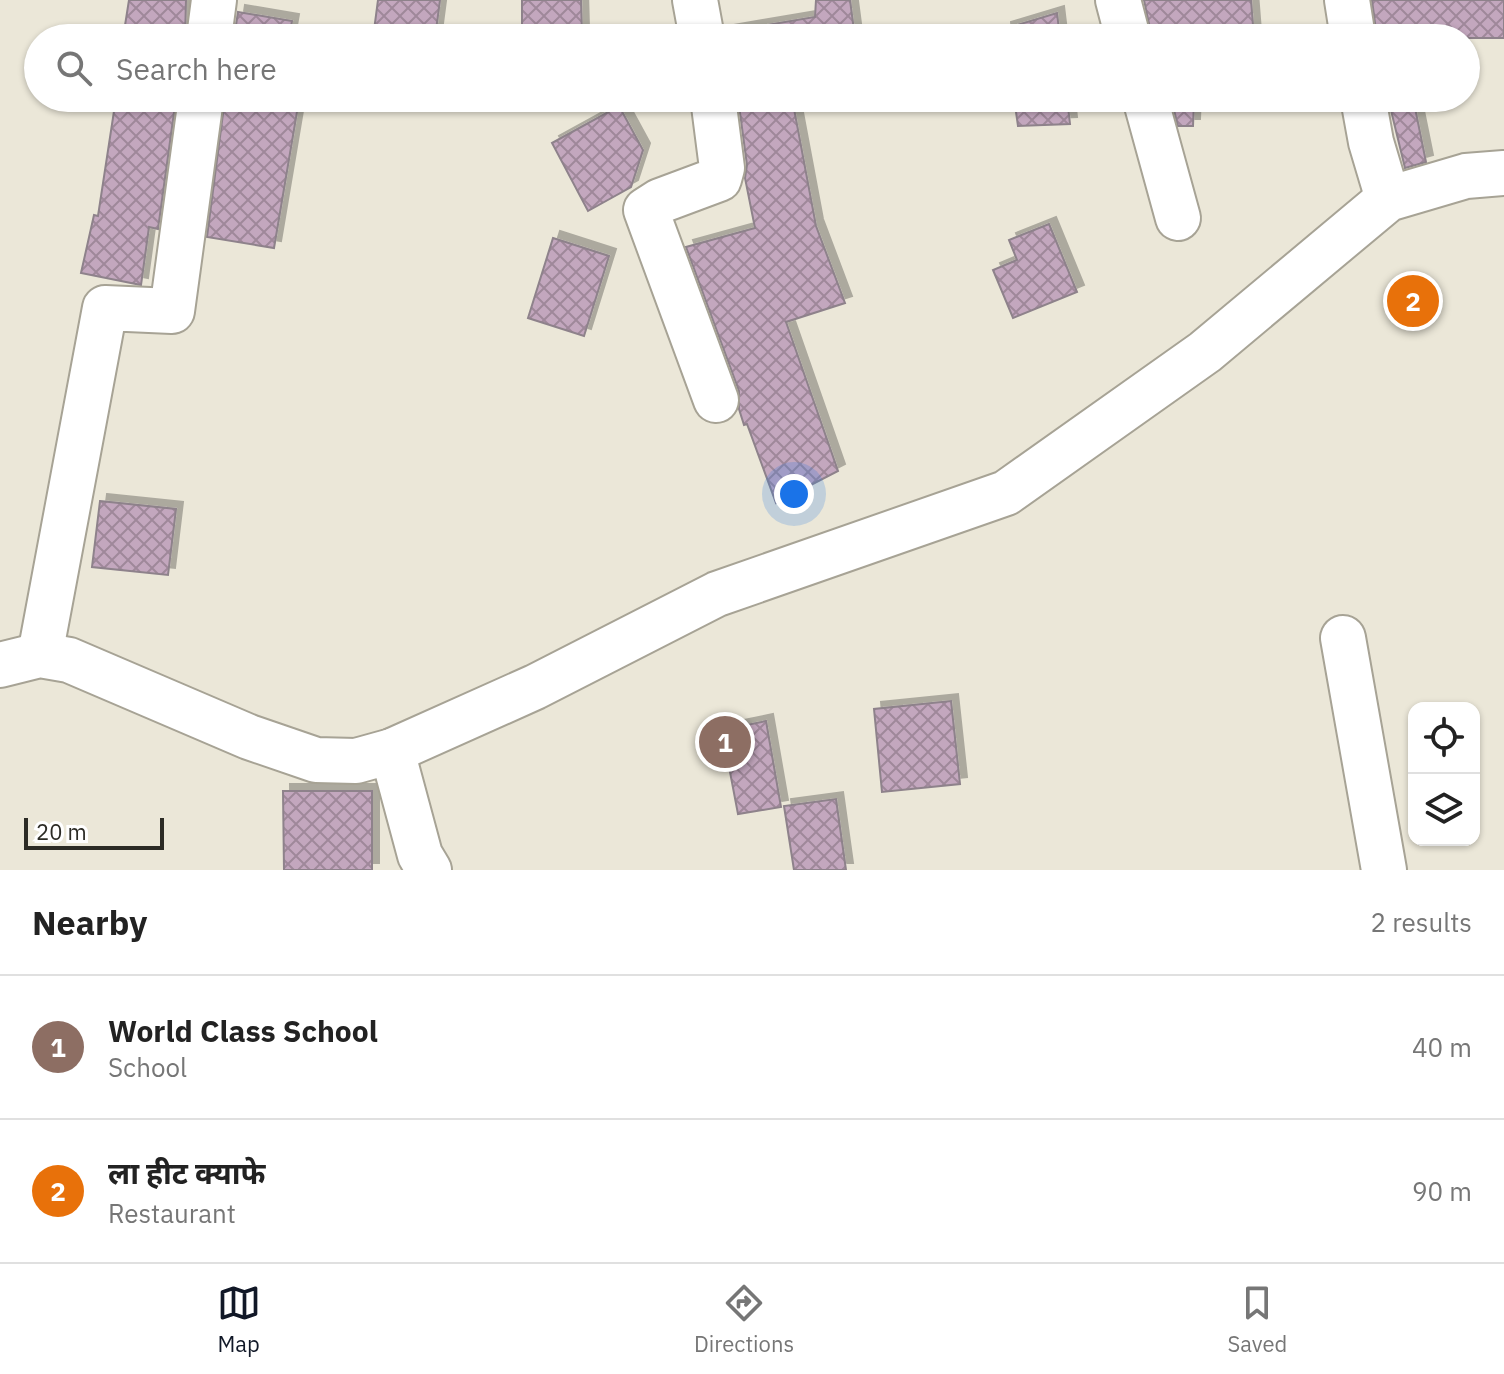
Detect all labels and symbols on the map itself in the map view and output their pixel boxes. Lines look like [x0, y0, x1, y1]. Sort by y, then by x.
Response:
pin: 2 [1387, 271, 1439, 331]
your location [774, 474, 814, 514]
pin: 1 [699, 712, 751, 772]
scale bar [24, 814, 164, 850]

